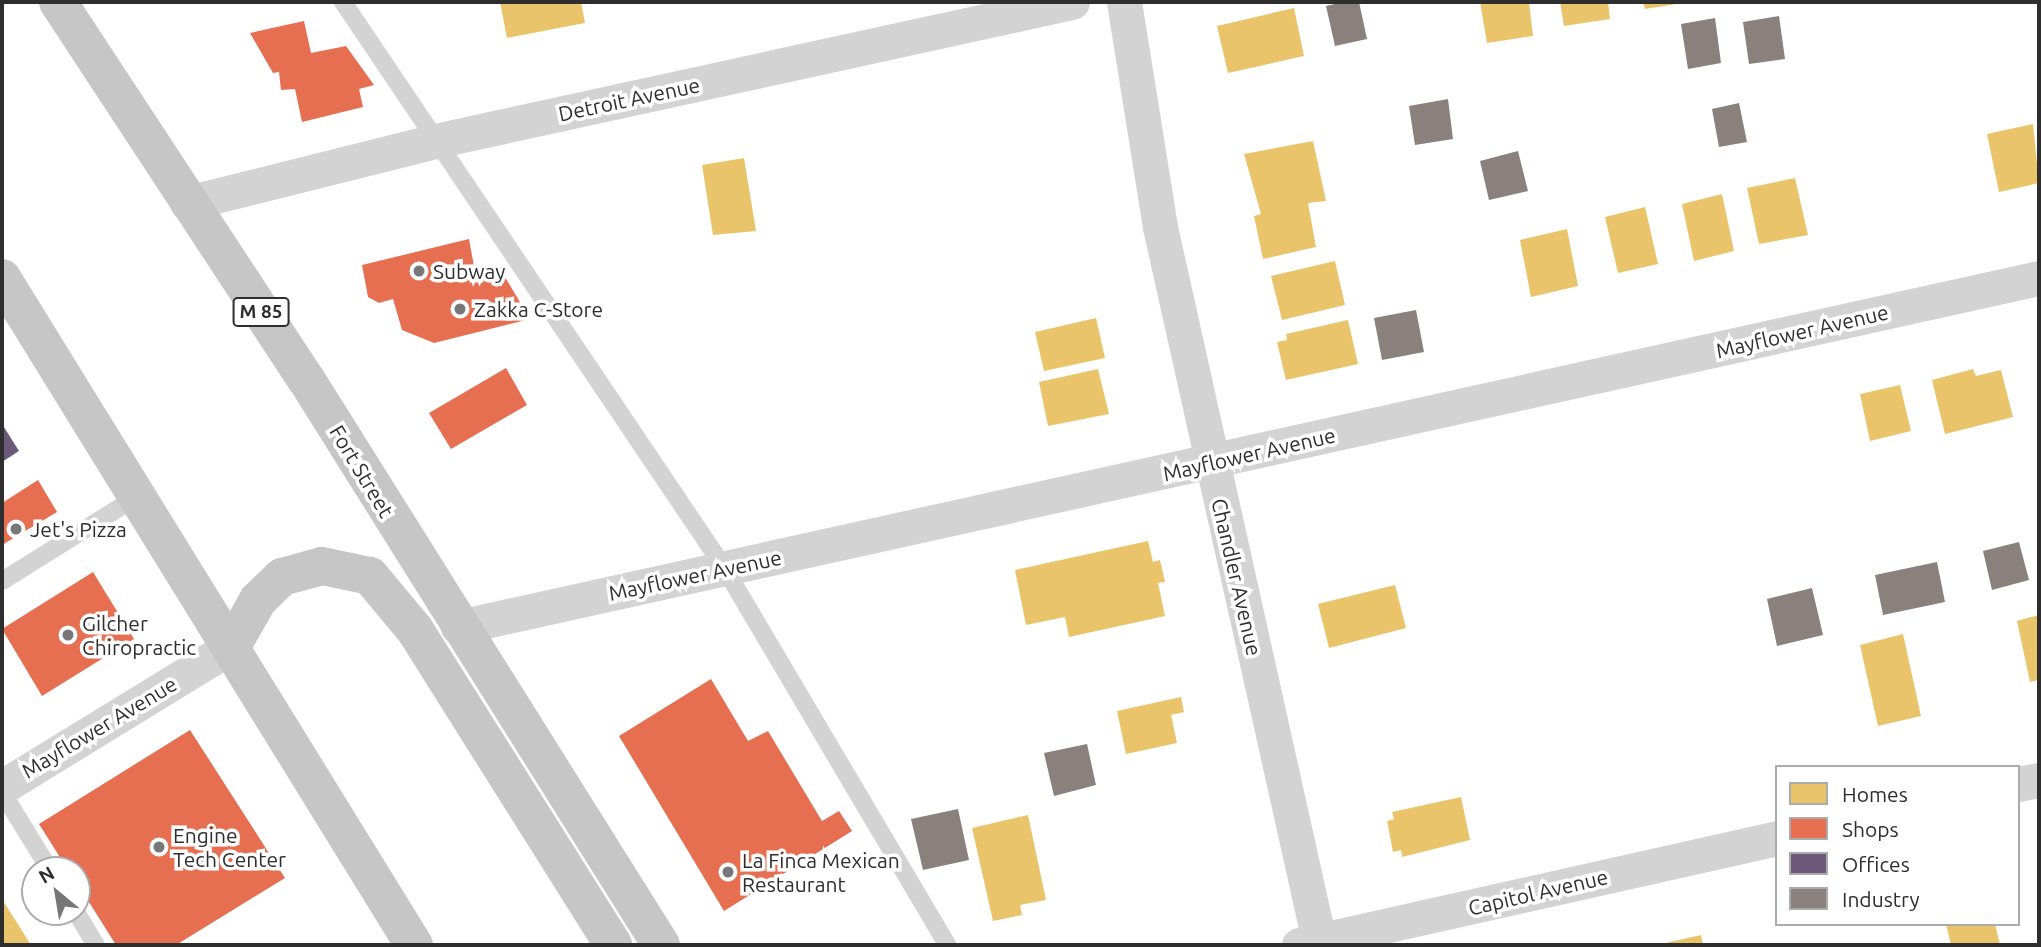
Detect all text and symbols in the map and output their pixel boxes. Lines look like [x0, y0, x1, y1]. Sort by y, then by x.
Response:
street label: Detroit Avenue [556, 72, 702, 126]
place label: Subway [433, 258, 505, 284]
marker: Subway [411, 263, 427, 279]
road number: M 85 [231, 296, 291, 328]
place label: Zakka C-Store [474, 296, 603, 322]
street label: Mayflower Avenue [1713, 299, 1891, 363]
marker: Zakka C-Store [452, 301, 468, 317]
street label: Fort Street [325, 420, 399, 522]
street label: Mayflower Avenue [1160, 422, 1338, 486]
street label: Chandler Avenue [1207, 496, 1267, 658]
place label: Jet's Pizza [30, 516, 127, 542]
marker: Jet's Pizza [8, 521, 24, 537]
street label: Mayflower Avenue [606, 544, 784, 606]
place label: Gilcher Chiropractic [82, 610, 196, 660]
marker: Gilcher Chiropractic [60, 627, 76, 643]
street label: Mayflower Avenue [17, 671, 181, 783]
legend [1775, 765, 2020, 926]
text: Homes [1842, 782, 1908, 806]
text: Shops [1842, 817, 1899, 841]
place label: Engine Tech Center [173, 822, 286, 872]
marker: Engine Tech Center [151, 839, 167, 855]
place label: La Finca Mexican Restaurant [742, 847, 900, 897]
text: Offices [1842, 852, 1910, 876]
north arrow [21, 856, 91, 926]
text: N [35, 861, 58, 888]
marker: La Finca Mexican Restaurant [720, 864, 736, 880]
street label: Capitol Avenue [1466, 864, 1610, 920]
text: Industry [1842, 887, 1920, 911]

